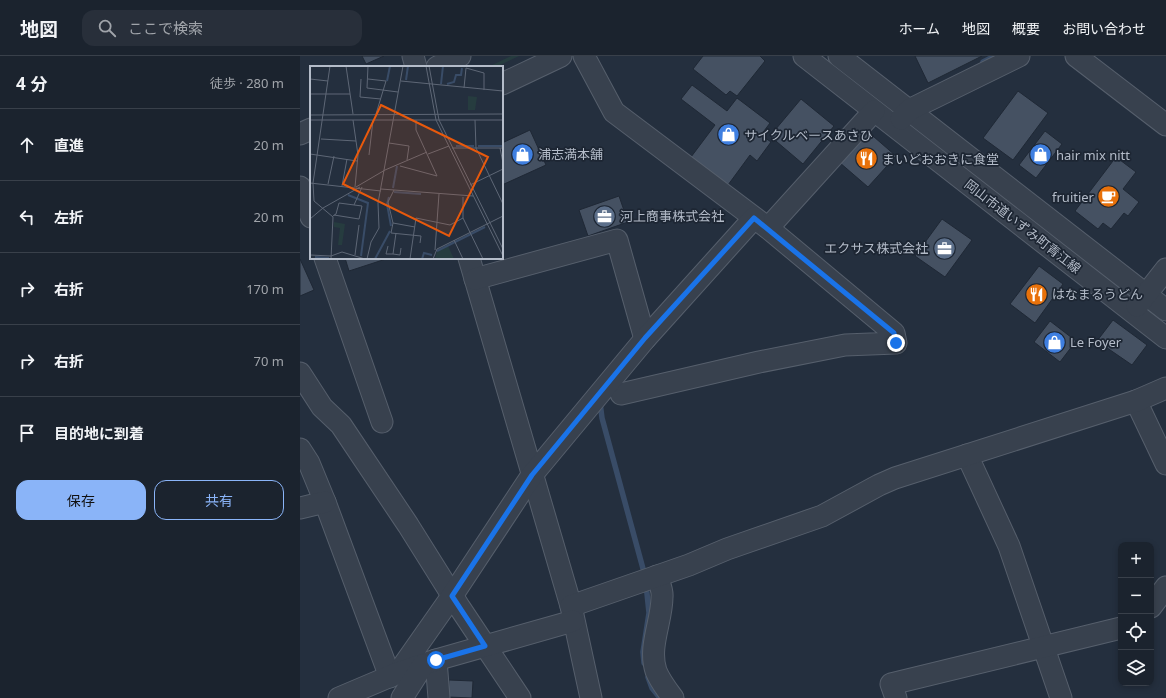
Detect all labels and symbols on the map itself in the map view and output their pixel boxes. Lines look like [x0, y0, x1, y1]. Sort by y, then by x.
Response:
inset map [310, 66, 503, 259]
shop icon: サイクルベースあさひ [715, 122, 741, 148]
place label: サイクルベースあさひ [744, 126, 873, 144]
shop icon: 浦志満本舗 [509, 141, 535, 167]
shop icon: hair mix nitt [1028, 142, 1054, 168]
place label: 浦志満本舗 [538, 145, 603, 163]
restaurant icon: まいどおおきに食堂 [854, 146, 880, 172]
place label: hair mix nitt [1056, 146, 1130, 164]
place label: まいどおおきに食堂 [882, 150, 999, 168]
street label: 岡山市道いずみ町青江線 [961, 175, 1085, 277]
cafe icon: fruitier [1096, 184, 1122, 210]
place label: fruitier [1052, 188, 1095, 206]
office icon: 河上商事株式会社 [591, 203, 617, 229]
place label: 河上商事株式会社 [620, 207, 724, 225]
office icon: エクサス株式会社 [931, 235, 957, 261]
place label: エクサス株式会社 [824, 239, 928, 257]
restaurant icon: はなまるうどん [1024, 281, 1050, 307]
place label: はなまるうどん [1052, 285, 1143, 303]
shop icon: Le Foyer [1042, 329, 1068, 355]
place label: Le Foyer [1070, 333, 1122, 351]
route end [887, 334, 905, 352]
route start [427, 651, 445, 669]

